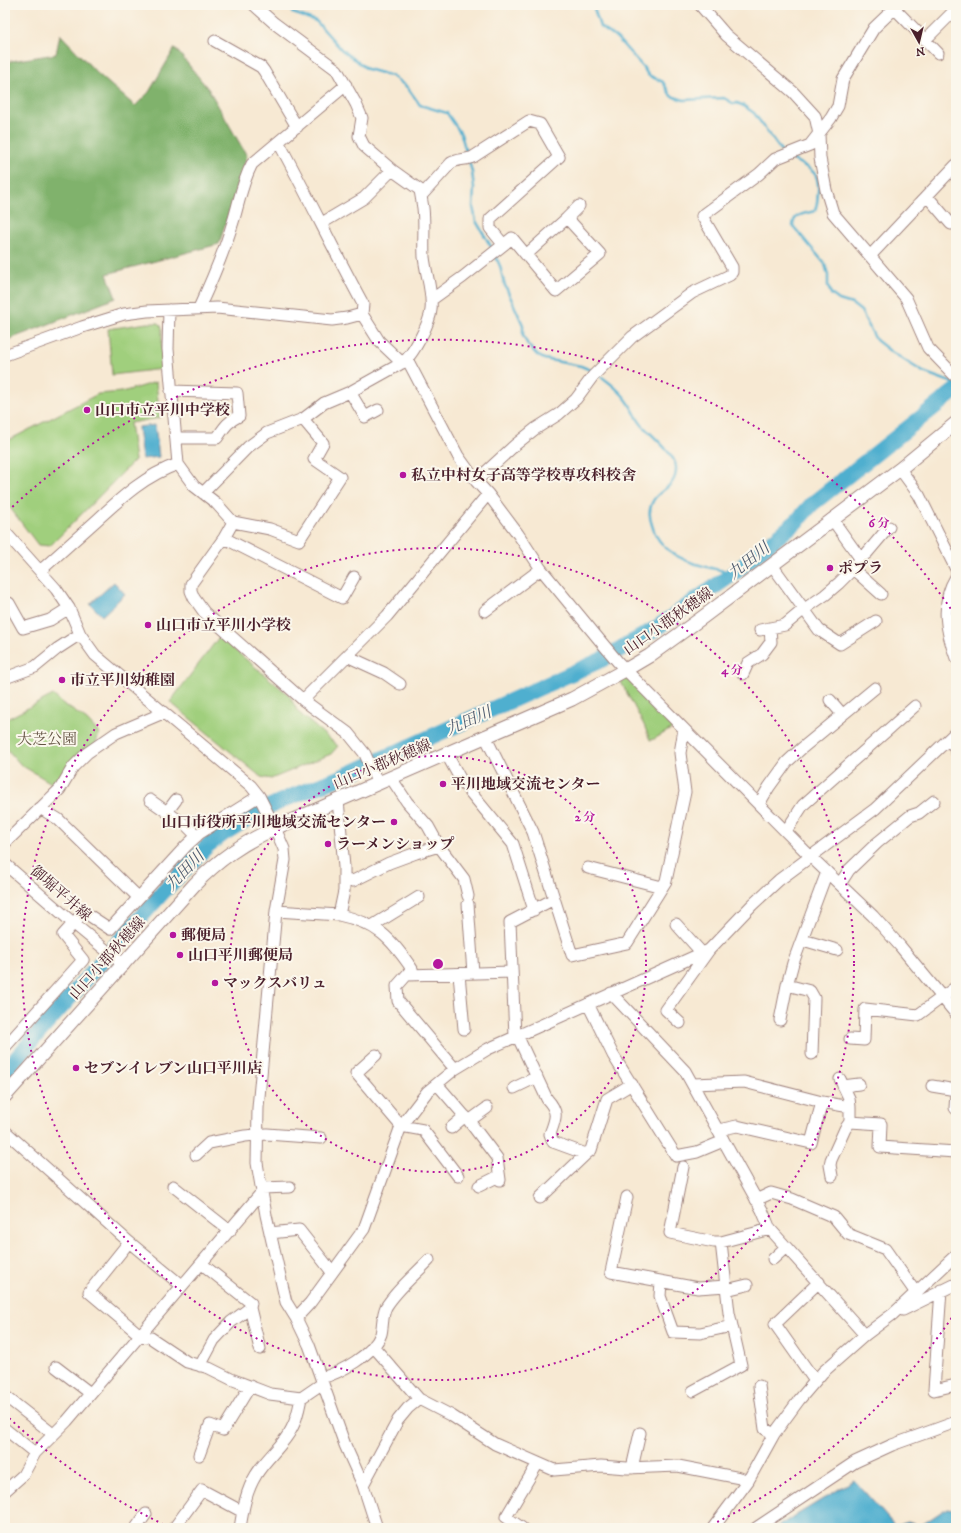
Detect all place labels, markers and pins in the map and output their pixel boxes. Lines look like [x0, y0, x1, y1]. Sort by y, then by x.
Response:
place label: 山口市立平川中学校 [95, 401, 230, 420]
marker: 山口市立平川中学校 [82, 405, 92, 415]
place label: 私立中村女子高等学校専攻科校舎 [411, 466, 637, 485]
marker: 私立中村女子高等学校専攻科校舎 [398, 470, 408, 480]
place label: ポプラ [838, 559, 883, 578]
marker: ポプラ [825, 563, 835, 573]
place label: 山口市立平川小学校 [156, 616, 291, 635]
marker: 山口市立平川小学校 [143, 620, 153, 630]
place label: 市立平川幼稚園 [70, 671, 175, 690]
marker: 市立平川幼稚園 [57, 675, 67, 685]
place label: 平川地域交流センター [451, 775, 600, 794]
marker: 平川地域交流センター [438, 779, 448, 789]
place label: 山口市役所平川地域交流センター [162, 813, 386, 832]
marker: 山口市役所平川地域交流センター [389, 817, 399, 827]
place label: ラーメンショップ [336, 835, 455, 854]
marker: ラーメンショップ [323, 839, 333, 849]
place label: 郵便局 [181, 926, 226, 945]
marker: 郵便局 [168, 930, 178, 940]
place label: 山口平川郵便局 [188, 946, 293, 965]
marker: 山口平川郵便局 [175, 950, 185, 960]
centre of rings [431, 957, 445, 971]
place label: マックスバリュ [223, 974, 327, 993]
marker: マックスバリュ [210, 978, 220, 988]
place label: セブンイレブン山口平川店 [84, 1059, 262, 1078]
marker: セブンイレブン山口平川店 [71, 1063, 81, 1073]

